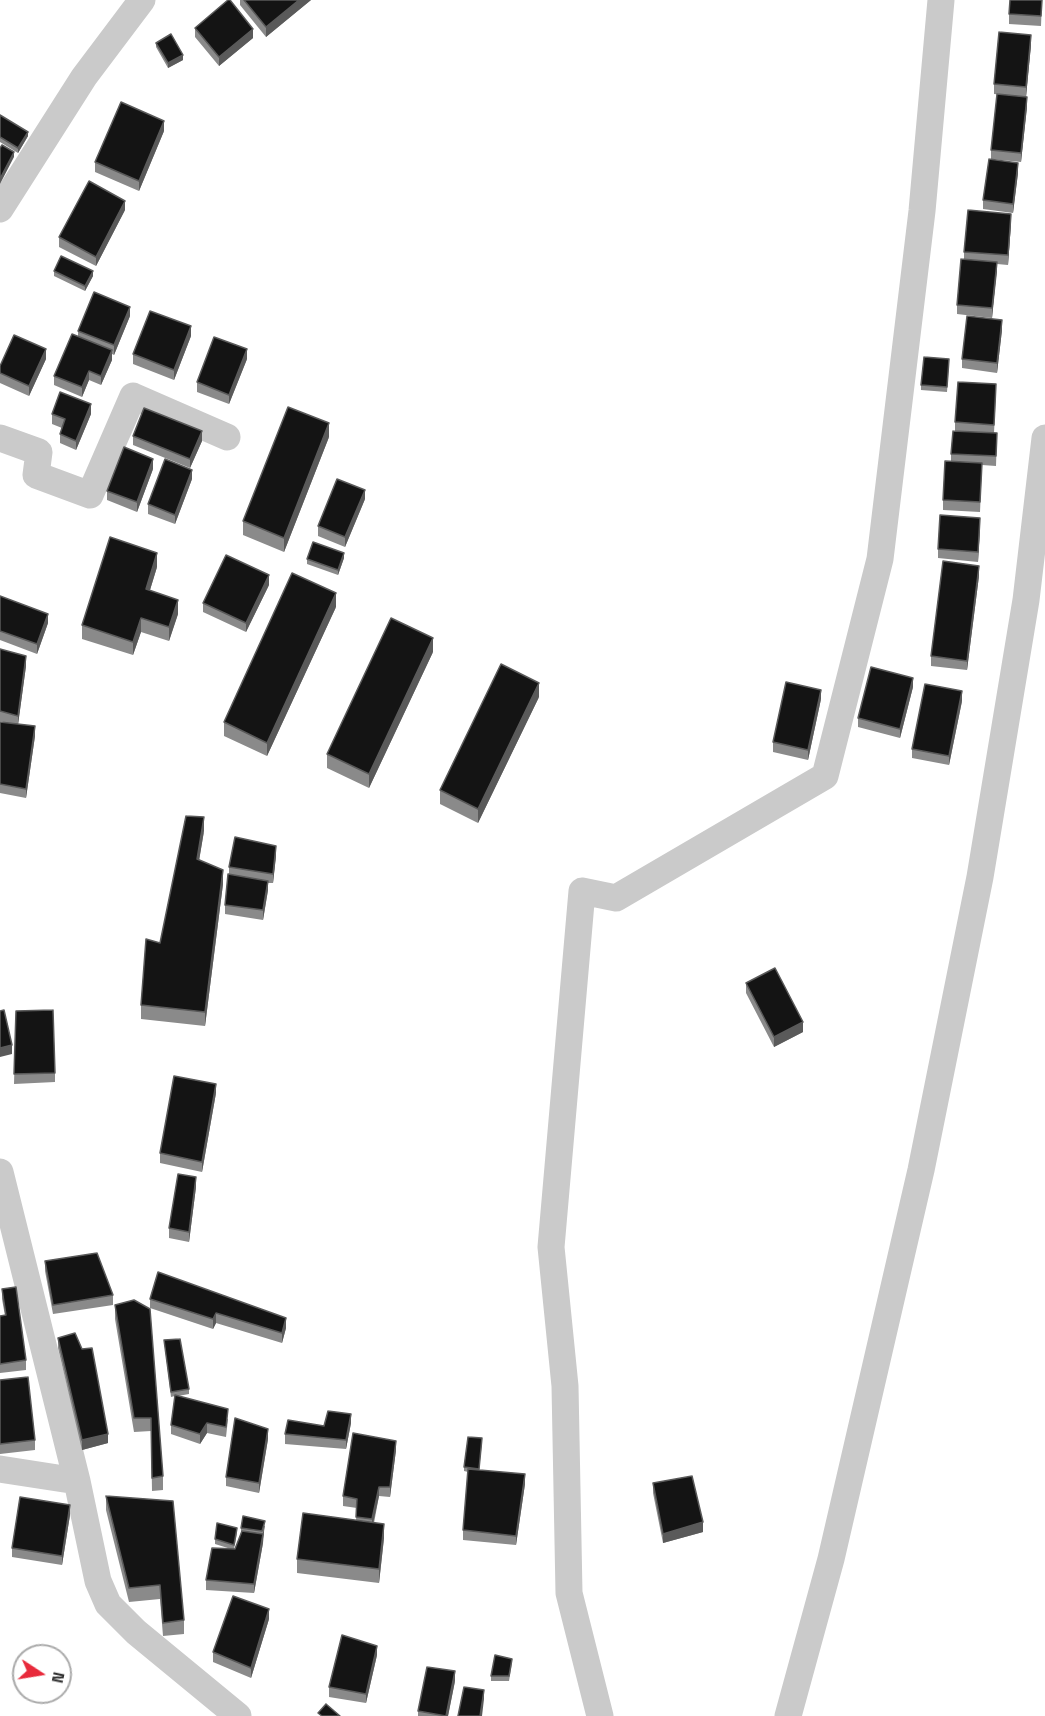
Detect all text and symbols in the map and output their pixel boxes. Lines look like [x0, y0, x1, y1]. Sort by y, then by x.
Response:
north arrow [12, 1644, 72, 1704]
text: N [47, 1670, 70, 1685]

